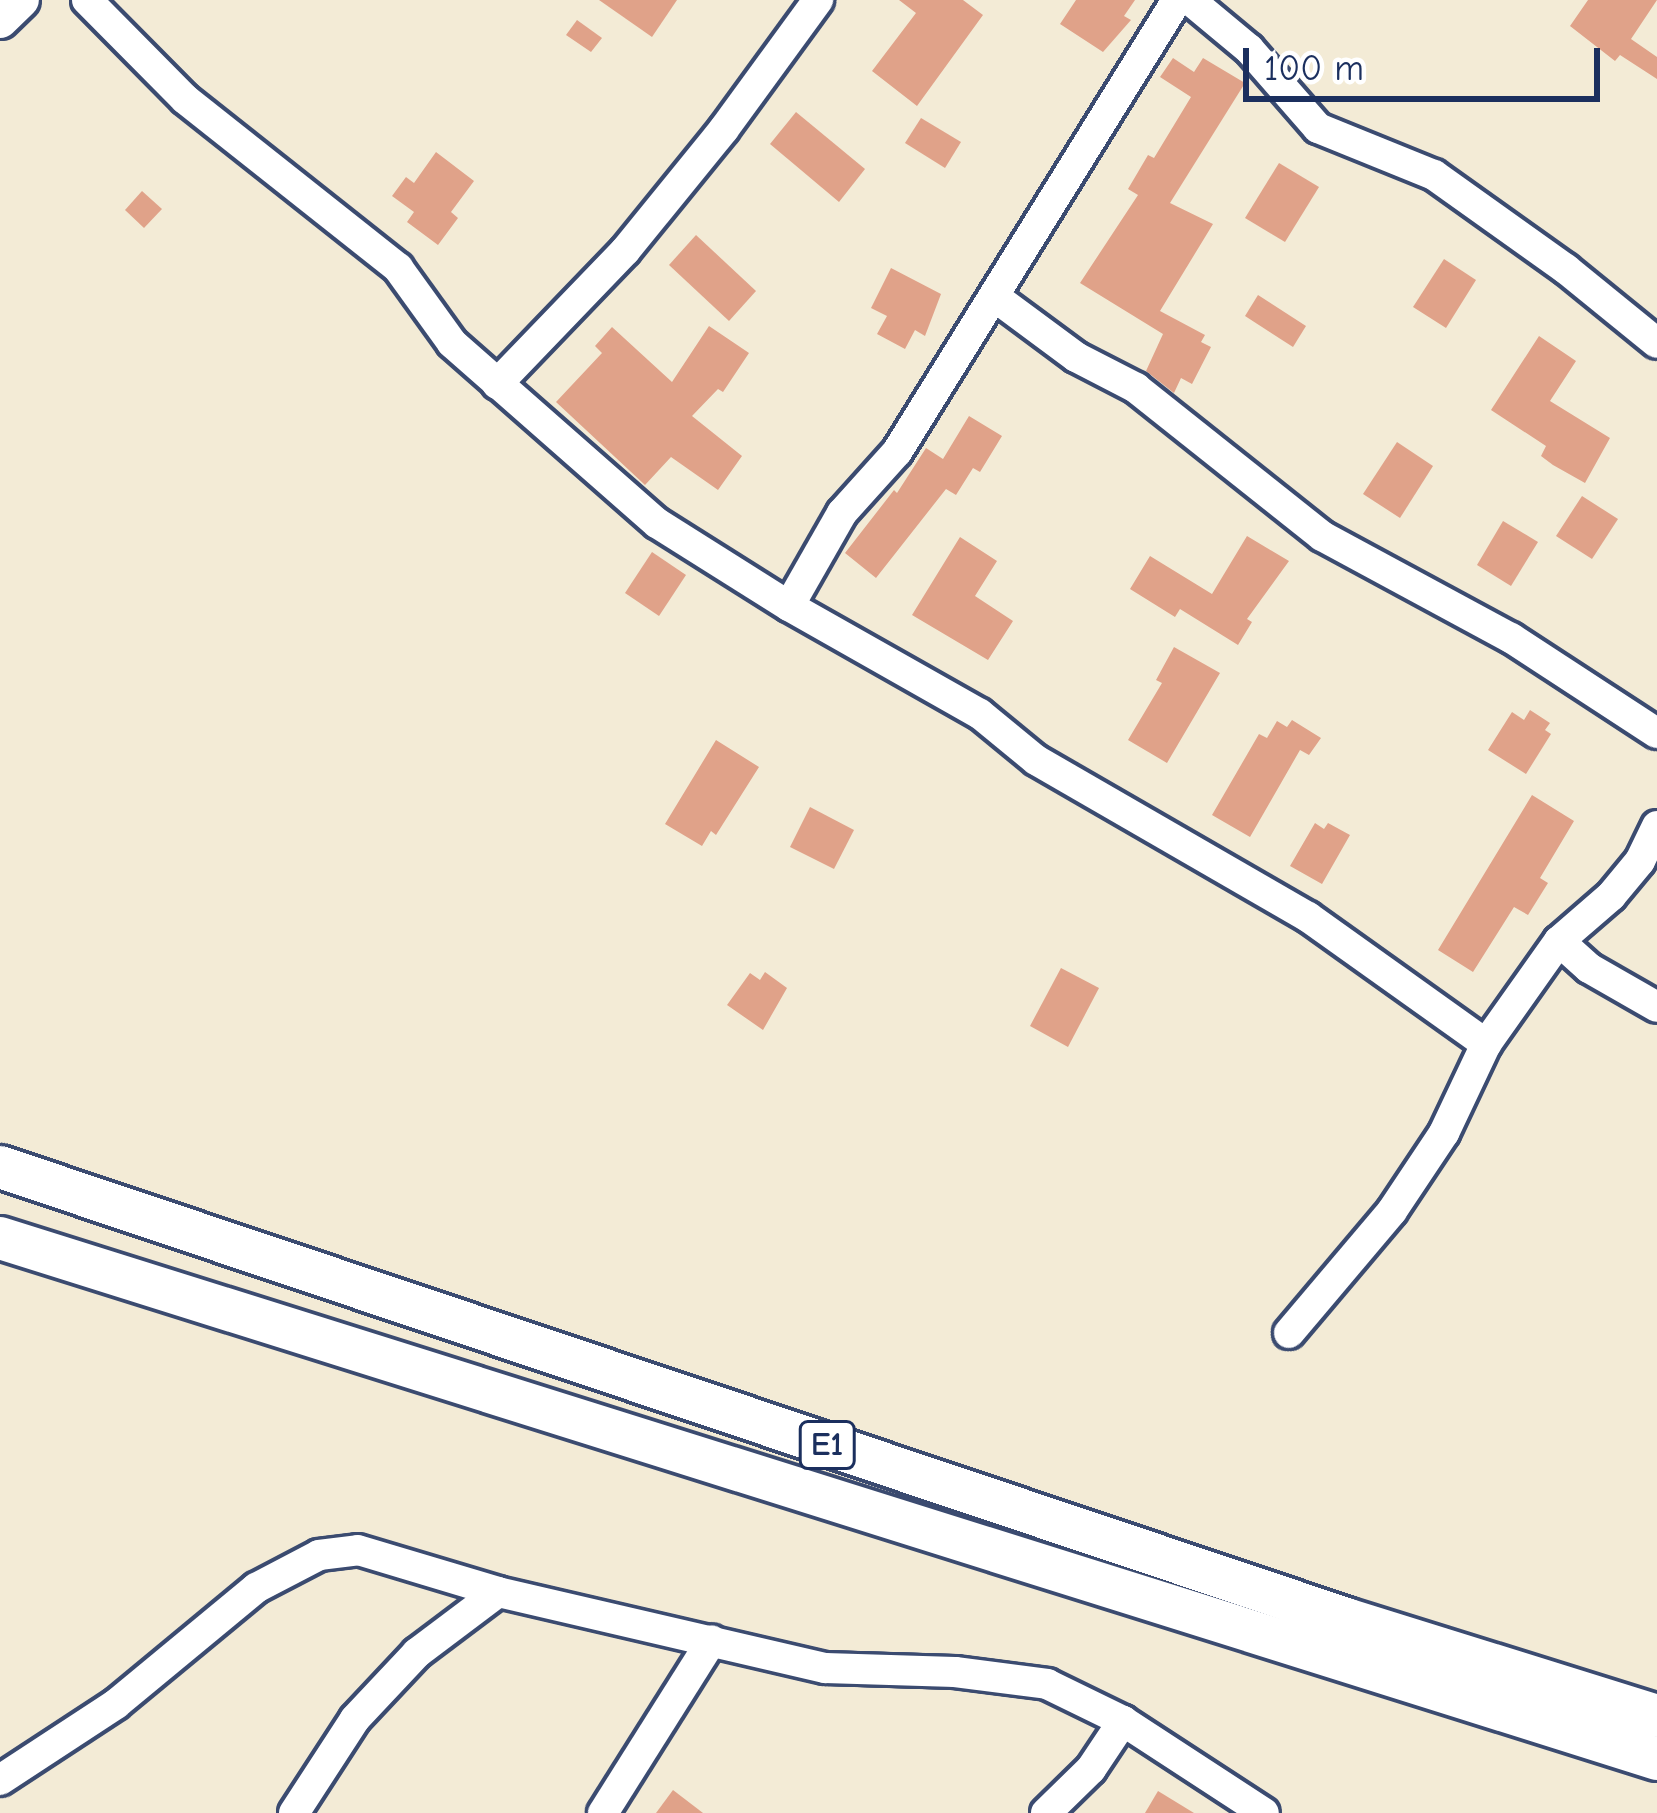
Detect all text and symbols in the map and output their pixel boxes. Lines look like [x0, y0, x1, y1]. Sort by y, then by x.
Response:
scale bar [1249, 24, 1606, 98]
text: 100 m [1264, 48, 1364, 89]
road number: E1 [797, 1418, 857, 1472]

